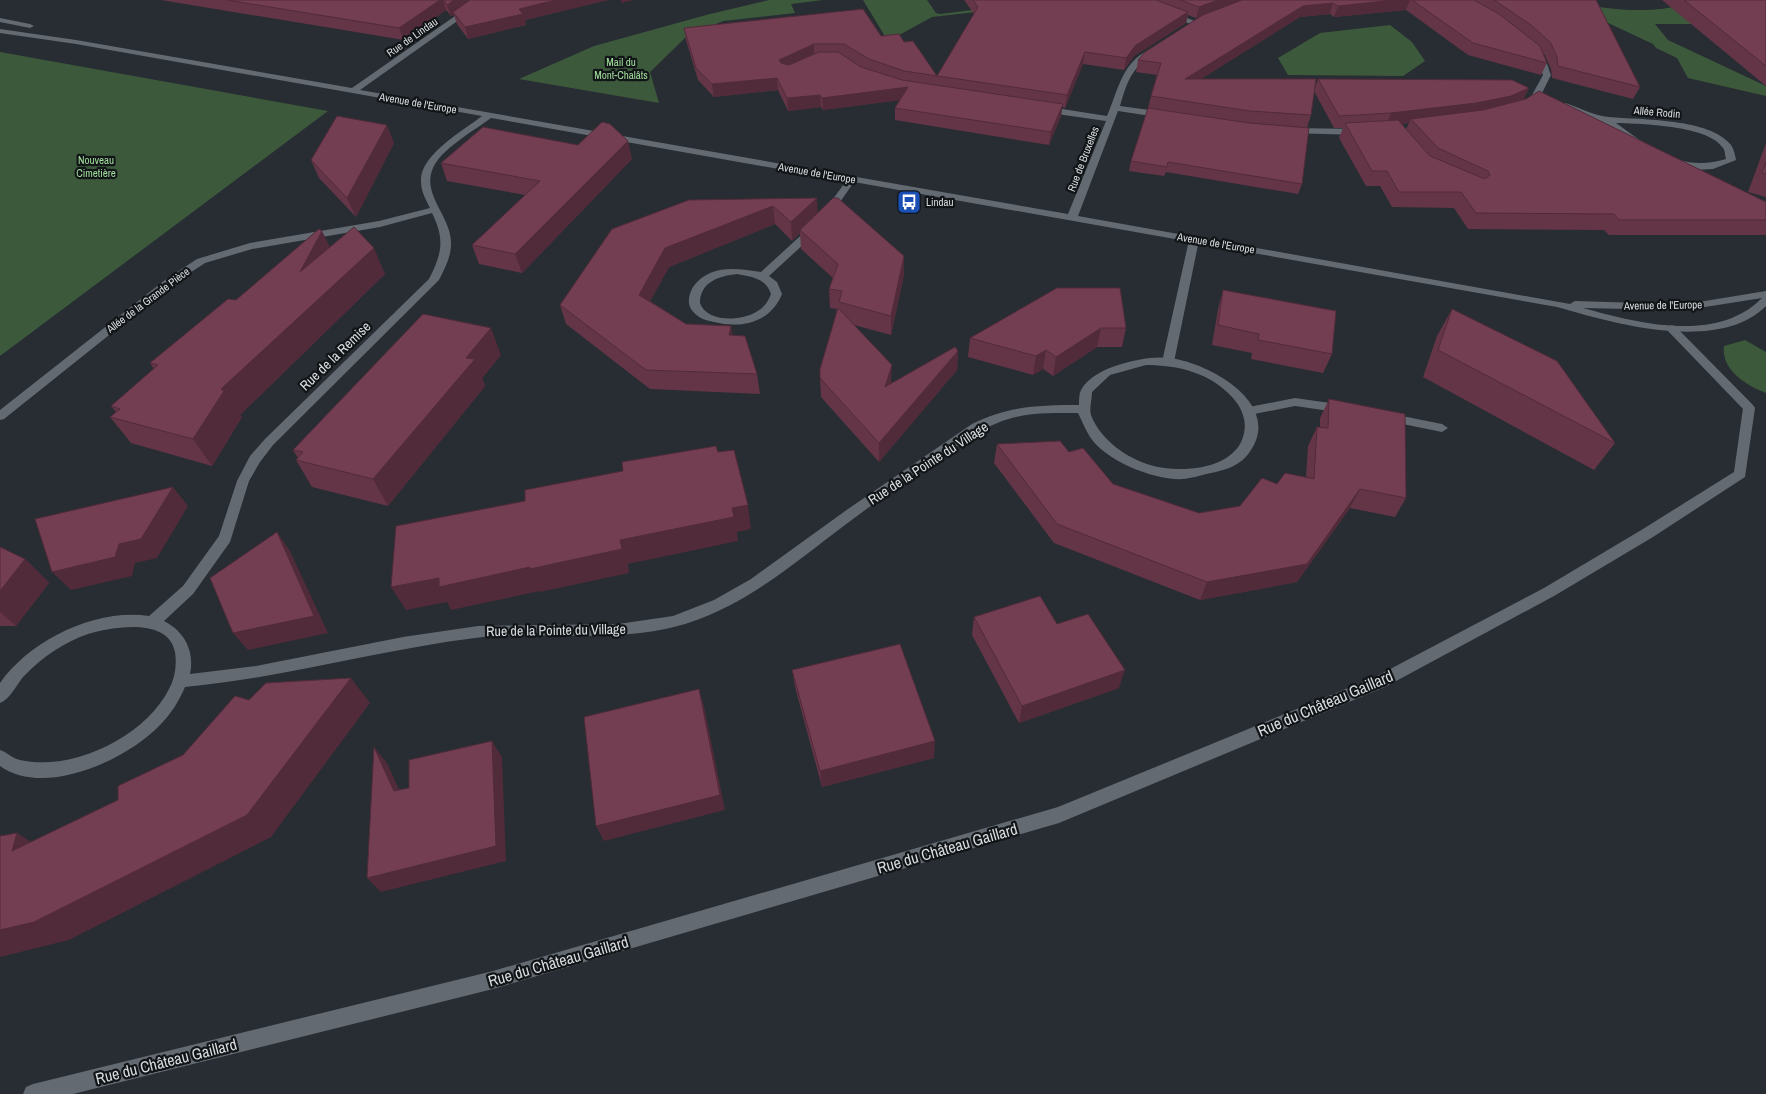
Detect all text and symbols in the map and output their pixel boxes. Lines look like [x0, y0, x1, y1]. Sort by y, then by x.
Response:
street label: Rue de Lindau [384, 14, 440, 60]
park label: Mail du Mont-Chalâts [594, 55, 648, 82]
street label: Avenue de l'Europe [377, 89, 458, 117]
street label: Allée Rodin [1632, 103, 1681, 121]
street label: Rue de Bruxelles [1064, 124, 1102, 194]
park label: Nouveau Cimetière [76, 153, 116, 180]
street label: Avenue de l'Europe [776, 159, 857, 187]
bus stop icon: Lindau [896, 189, 922, 215]
place label: Lindau [926, 195, 954, 209]
street label: Avenue de l'Europe [1175, 229, 1256, 257]
street label: Allée de la Grande Pièce [103, 264, 192, 336]
street label: Avenue de l'Europe [1623, 297, 1702, 313]
street label: Rue de la Remise [296, 318, 374, 394]
street label: Rue de la Pointe du Village [865, 417, 991, 509]
street label: Rue de la Pointe du Village [486, 620, 626, 640]
street label: Rue du Château Gaillard [1254, 665, 1396, 741]
street label: Rue du Château Gaillard [874, 817, 1020, 879]
street label: Rue du Château Gaillard [485, 930, 631, 992]
street label: Rue du Château Gaillard [93, 1033, 239, 1089]

